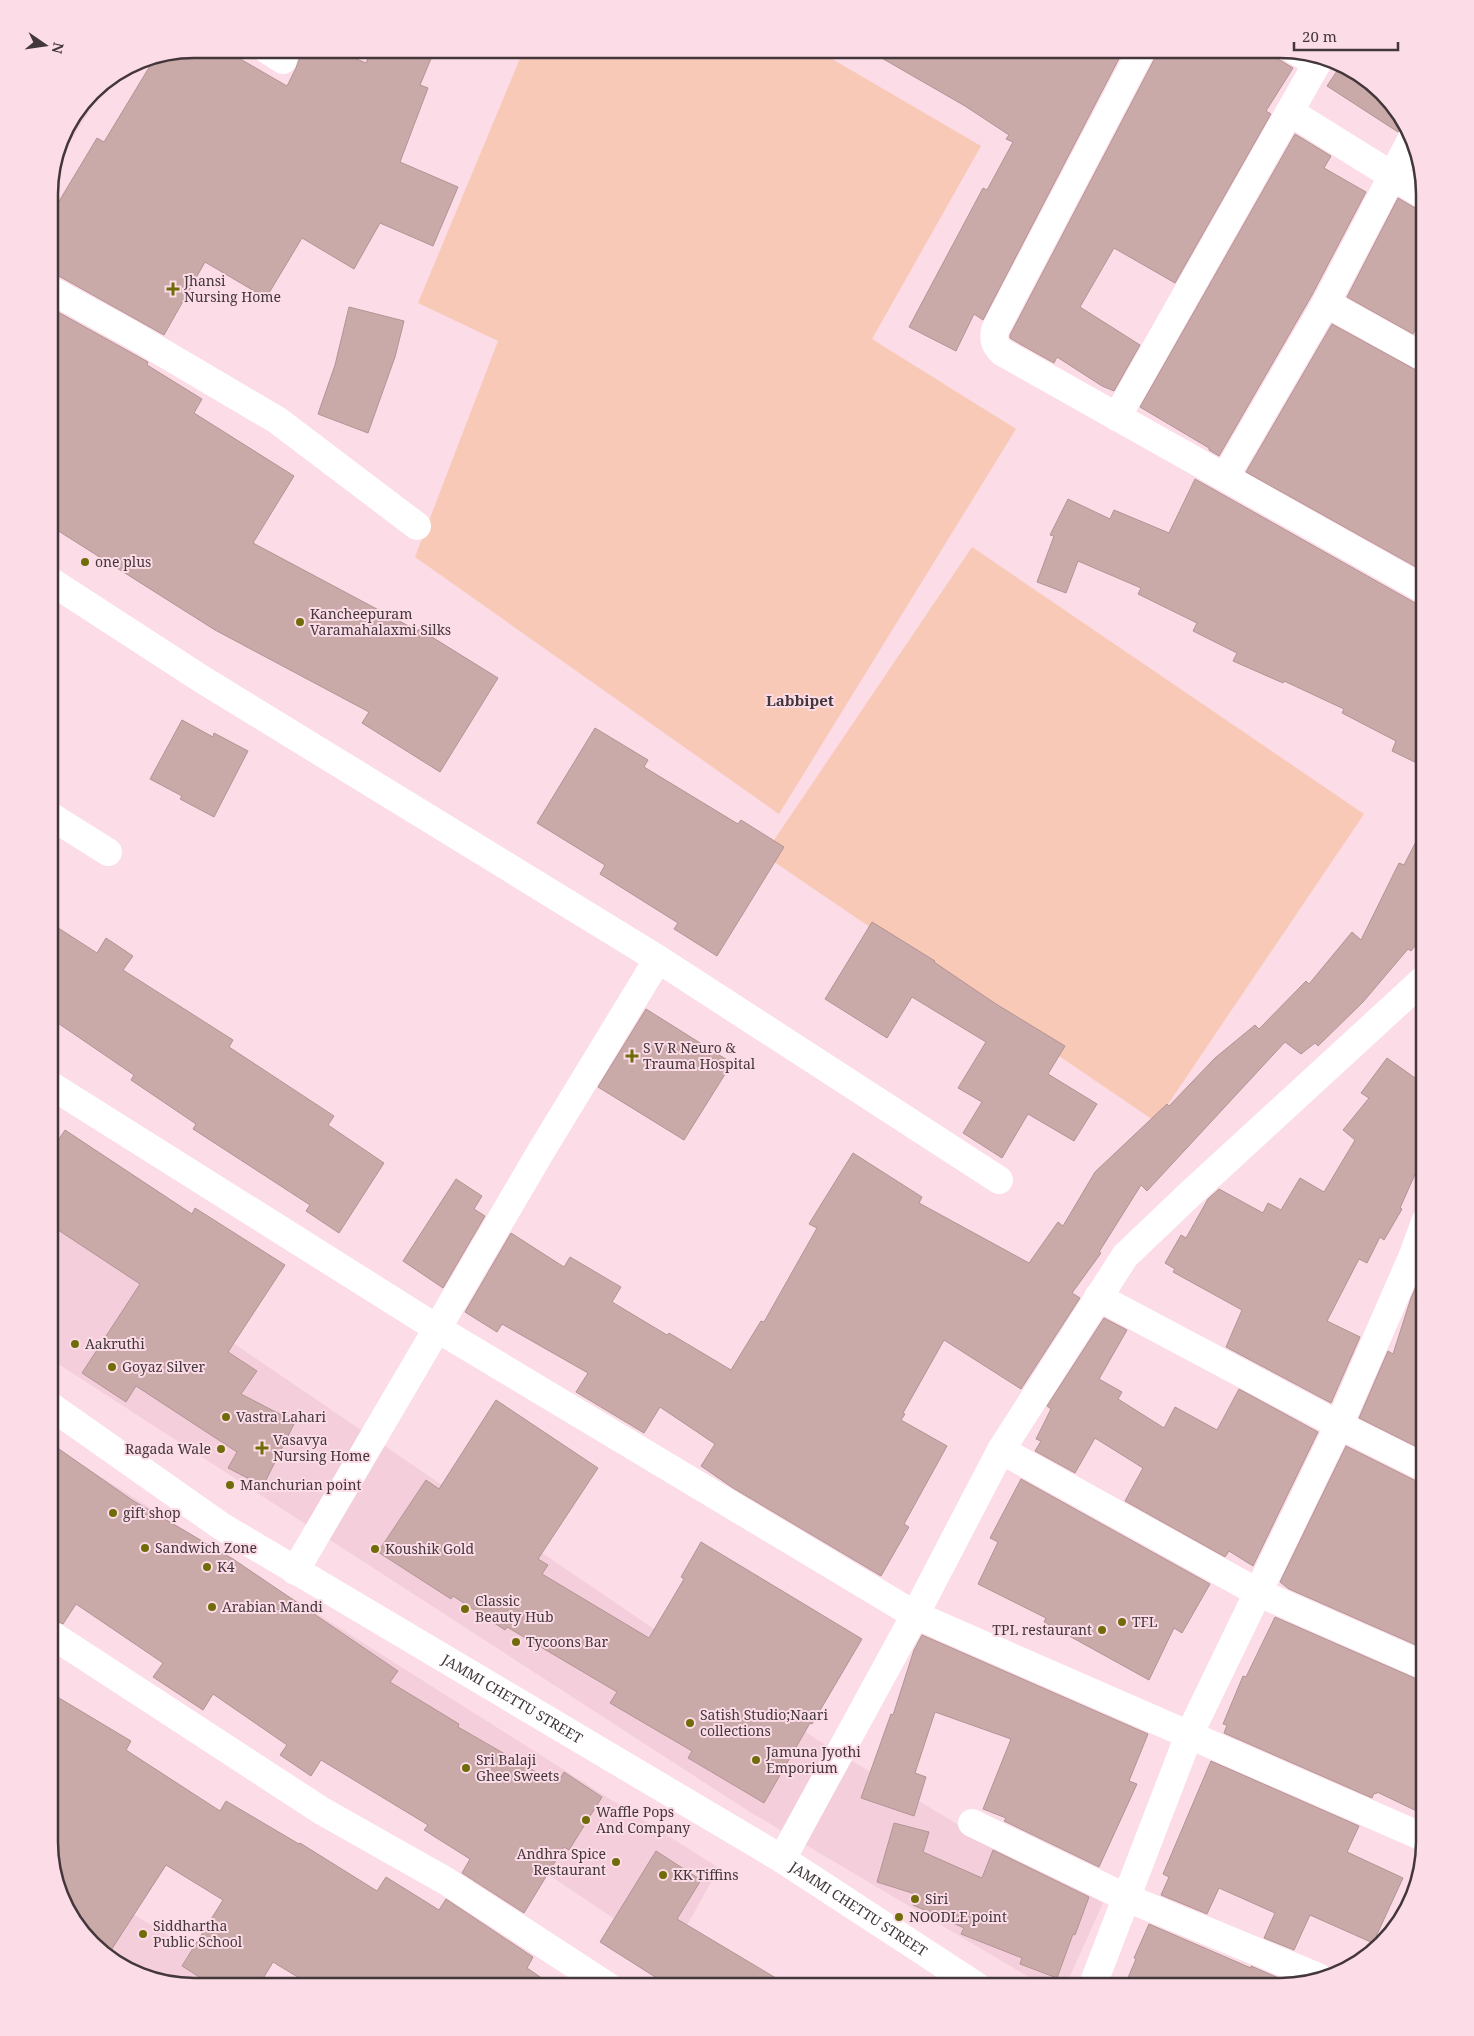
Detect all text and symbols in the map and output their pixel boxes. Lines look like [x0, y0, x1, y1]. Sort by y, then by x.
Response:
north arrow [20, 20, 70, 70]
scale bar [1294, 20, 1398, 52]
text: 20 m [1302, 26, 1337, 46]
text: N [48, 41, 69, 56]
place label: Jhansi Nursing Home [183, 271, 281, 306]
marker: Jhansi Nursing Home [166, 282, 180, 296]
place label: one plus [95, 552, 151, 571]
marker: one plus [79, 556, 91, 568]
place label: Kancheepuram Varamahalaxmi Silks [310, 604, 451, 639]
marker: Kancheepuram Varamahalaxmi Silks [294, 616, 306, 628]
district label: Labbipet [766, 690, 834, 710]
place label: S V R Neuro & Trauma Hospital [643, 1038, 756, 1073]
marker: S V R Neuro & Trauma Hospital [625, 1049, 639, 1063]
place label: Aakruthi [85, 1334, 145, 1353]
marker: Aakruthi [69, 1338, 81, 1350]
place label: Goyaz Silver [122, 1357, 205, 1376]
marker: Goyaz Silver [106, 1361, 118, 1373]
place label: Vastra Lahari [236, 1407, 327, 1426]
marker: Vastra Lahari [220, 1411, 232, 1423]
place label: Vasavya Nursing Home [273, 1430, 370, 1465]
place label: Ragada Wale [125, 1439, 211, 1458]
marker: Vasavya Nursing Home [255, 1441, 269, 1455]
marker: Ragada Wale [215, 1443, 227, 1455]
place label: Manchurian point [240, 1475, 362, 1494]
marker: Manchurian point [224, 1479, 236, 1491]
place label: gift shop [123, 1503, 181, 1522]
marker: gift shop [107, 1507, 119, 1519]
place label: Sandwich Zone [155, 1538, 257, 1557]
place label: Koushik Gold [385, 1539, 474, 1558]
marker: Sandwich Zone [139, 1542, 151, 1554]
marker: Koushik Gold [369, 1543, 381, 1555]
place label: K4 [217, 1557, 235, 1576]
marker: K4 [201, 1561, 213, 1573]
place label: Classic Beauty Hub [475, 1591, 553, 1626]
place label: Arabian Mandi [222, 1597, 323, 1616]
marker: Arabian Mandi [206, 1601, 218, 1613]
marker: Classic Beauty Hub [459, 1603, 471, 1615]
place label: TFL [1132, 1612, 1158, 1631]
marker: TFL [1116, 1616, 1128, 1628]
place label: TPL restaurant [992, 1620, 1092, 1639]
marker: TPL restaurant [1096, 1624, 1108, 1636]
place label: Tycoons Bar [526, 1632, 609, 1651]
marker: Tycoons Bar [510, 1636, 522, 1648]
street label: JAMMI CHETTU STREET [438, 1649, 587, 1748]
place label: Satish Studio;Naari collections [700, 1705, 828, 1740]
marker: Satish Studio;Naari collections [684, 1717, 696, 1729]
place label: Jamuna Jyothi Emporium [765, 1742, 861, 1777]
place label: Sri Balaji Ghee Sweets [476, 1750, 559, 1785]
marker: Jamuna Jyothi Emporium [750, 1754, 762, 1766]
marker: Sri Balaji Ghee Sweets [460, 1762, 472, 1774]
place label: Waffle Pops And Company [596, 1802, 690, 1837]
marker: Waffle Pops And Company [580, 1814, 592, 1826]
place label: Andhra Spice Restaurant [517, 1844, 606, 1879]
marker: Andhra Spice Restaurant [610, 1856, 622, 1868]
street label: JAMMI CHETTU STREET [786, 1856, 931, 1961]
place label: KK Tiffins [673, 1865, 739, 1884]
marker: KK Tiffins [657, 1869, 669, 1881]
place label: Siri [925, 1889, 949, 1908]
marker: Siri [909, 1893, 921, 1905]
place label: NOODLE point [909, 1907, 1007, 1926]
marker: NOODLE point [893, 1911, 905, 1923]
place label: Siddhartha Public School [153, 1916, 243, 1951]
marker: Siddhartha Public School [137, 1928, 149, 1940]

